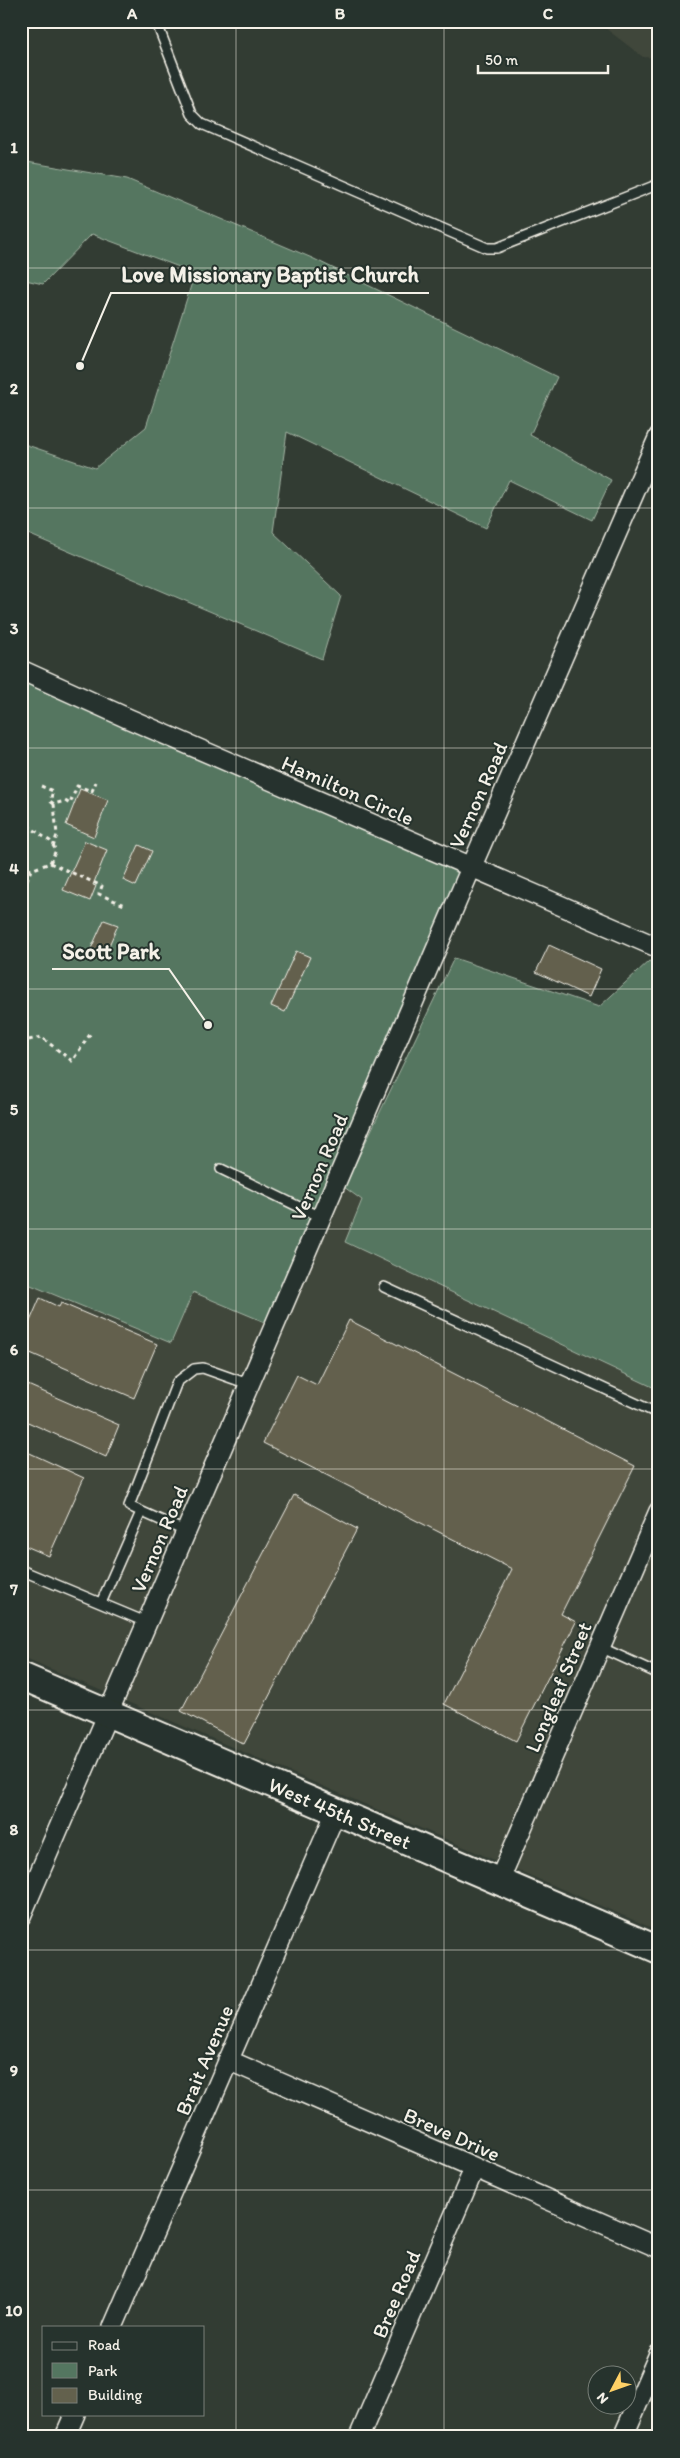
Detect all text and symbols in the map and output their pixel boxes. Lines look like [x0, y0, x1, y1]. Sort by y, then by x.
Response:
text: A [126, 4, 138, 23]
text: B [335, 4, 346, 23]
text: C [543, 4, 554, 23]
scale bar [478, 42, 608, 74]
text: 50 m [485, 51, 518, 69]
text: 1 [10, 138, 18, 157]
callout: Love Missionary Baptist Church [111, 256, 429, 293]
text: Love Missionary Baptist Church [121, 261, 420, 288]
text: 2 [10, 379, 19, 398]
text: 3 [10, 619, 19, 638]
street label: Vernon Road [443, 737, 513, 852]
street label: Hamilton Circle [278, 750, 418, 830]
text: 4 [9, 859, 19, 878]
callout: Scott Park [52, 932, 169, 969]
text: Scott Park [62, 938, 160, 965]
text: 5 [10, 1100, 19, 1119]
street label: Vernon Road [285, 1109, 353, 1224]
text: 6 [10, 1340, 19, 1359]
street label: Vernon Road [125, 1481, 193, 1596]
text: 7 [9, 1580, 18, 1599]
street label: Longleaf Street [519, 1618, 597, 1756]
street label: West 45th Street [265, 1772, 415, 1854]
text: 8 [10, 1820, 19, 1839]
street label: Brait Avenue [170, 2001, 238, 2119]
text: 9 [10, 2061, 18, 2080]
street label: Breve Drive [400, 2102, 504, 2166]
street label: Bree Road [366, 2246, 426, 2342]
text: 10 [5, 2301, 23, 2320]
legend [42, 2326, 205, 2416]
text: Road [88, 2336, 121, 2354]
text: Park [88, 2362, 118, 2380]
north arrow [588, 2366, 638, 2416]
text: Building [88, 2386, 142, 2404]
text: N [593, 2389, 612, 2407]

